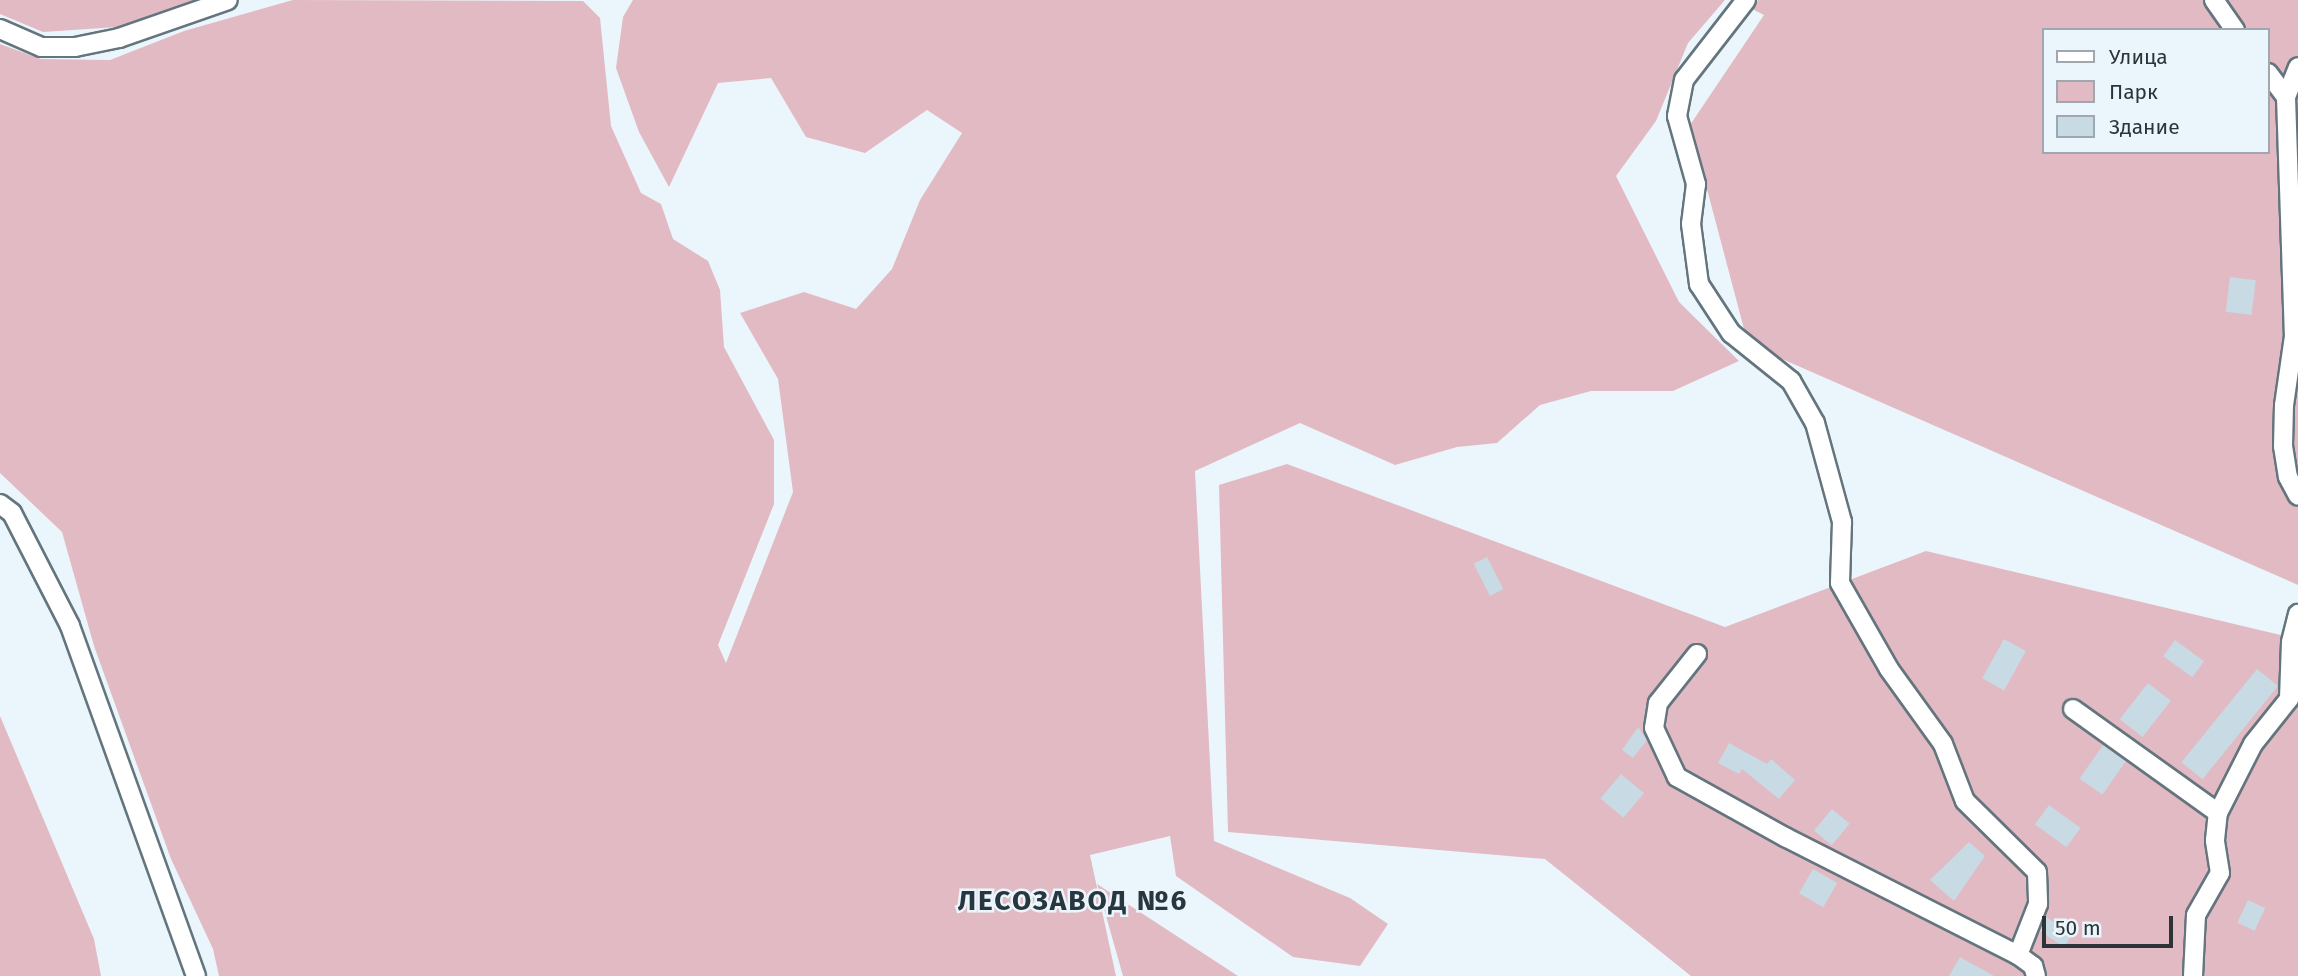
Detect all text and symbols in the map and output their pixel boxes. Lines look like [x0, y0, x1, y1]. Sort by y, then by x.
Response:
legend [2042, 28, 2270, 154]
text: Улица [2109, 44, 2168, 70]
text: Парк [2109, 79, 2158, 105]
text: Здание [2109, 114, 2180, 140]
district label: ЛЕСОЗАВОД №6 [959, 884, 1187, 918]
scale bar [2046, 902, 2177, 946]
text: 50 m [2055, 915, 2101, 941]

